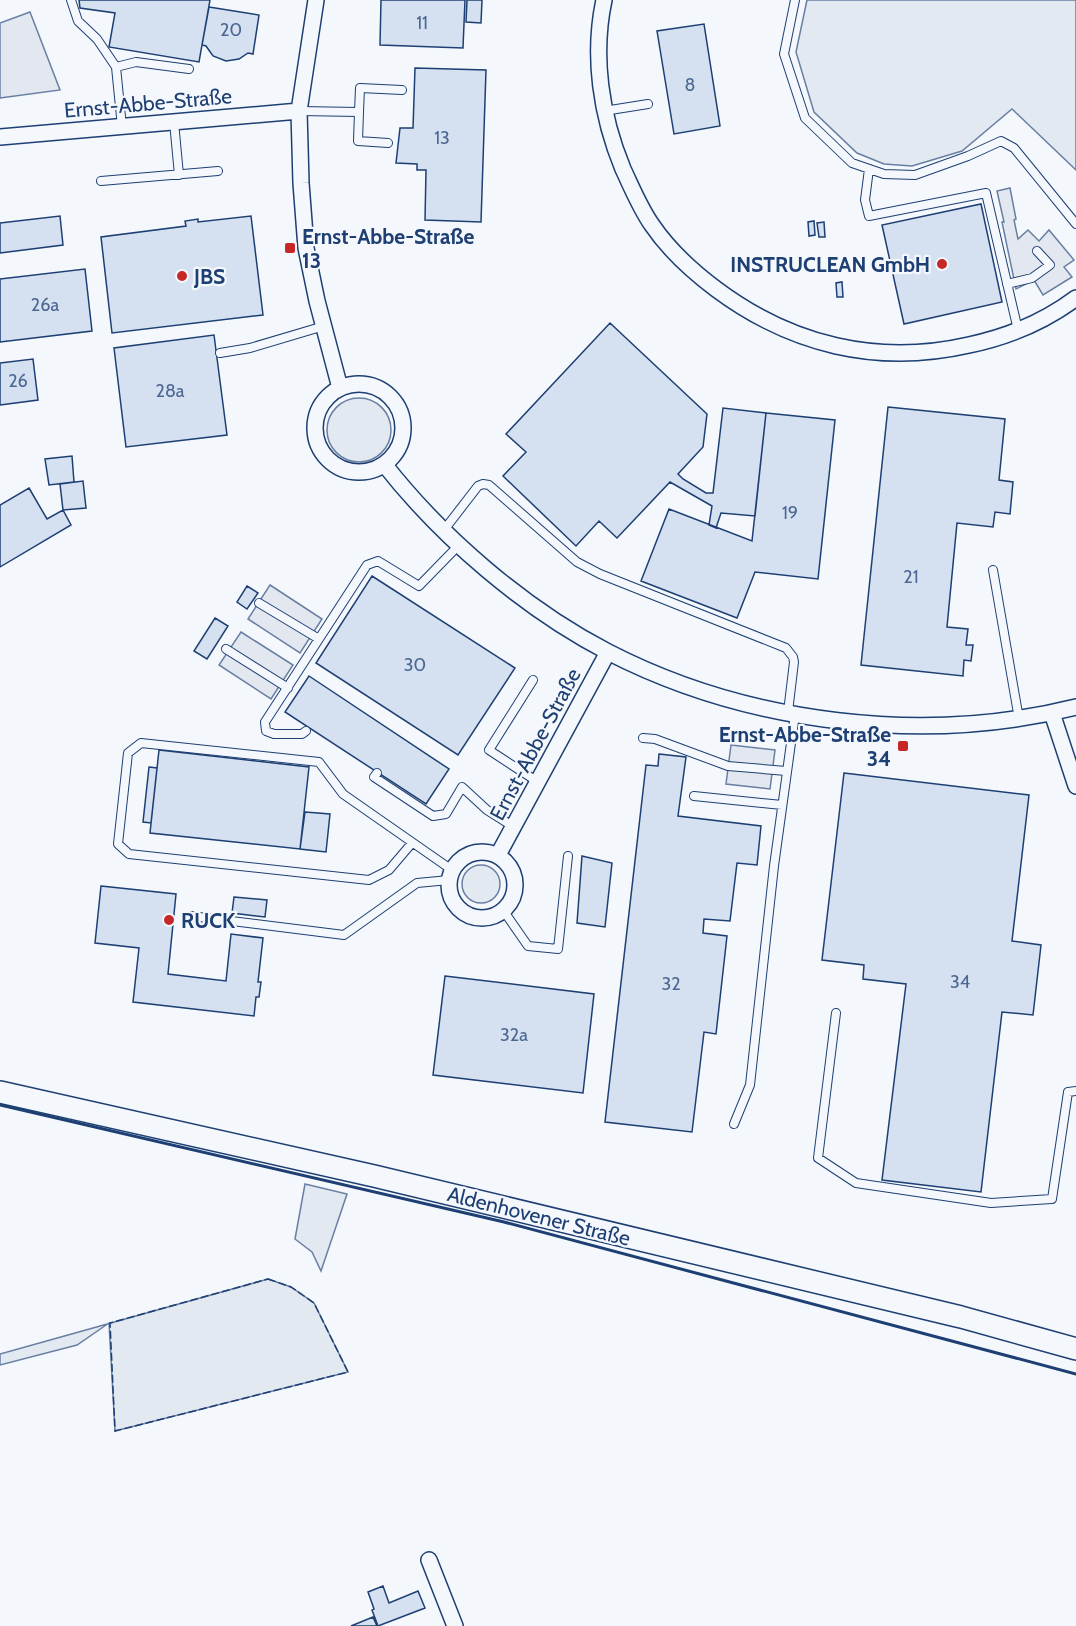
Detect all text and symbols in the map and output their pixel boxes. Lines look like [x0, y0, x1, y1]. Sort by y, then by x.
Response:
house number: 11 [416, 12, 428, 34]
house number: 20 [220, 19, 242, 41]
house number: 8 [685, 74, 695, 96]
street label: Ernst-Abbe-Straße [63, 83, 233, 123]
house number: 13 [434, 127, 450, 149]
place label: Ernst-Abbe-Straße 13 [302, 224, 474, 273]
marker: Ernst-Abbe-Straße 13 [283, 241, 297, 255]
place label: INSTRUCLEAN GmbH [730, 252, 930, 277]
marker: INSTRUCLEAN GmbH [935, 257, 949, 271]
place label: JBS [193, 264, 225, 289]
marker: JBS [175, 269, 189, 283]
house number: 26a [31, 294, 60, 316]
house number: 26 [8, 370, 28, 392]
house number: 28a [156, 380, 185, 402]
house number: 19 [782, 502, 798, 524]
house number: 21 [903, 566, 919, 588]
house number: 30 [404, 654, 426, 676]
street label: Ernst-Abbe-Straße [484, 664, 586, 824]
place label: Ernst-Abbe-Straße 34 [719, 722, 891, 771]
marker: Ernst-Abbe-Straße 34 [896, 739, 910, 753]
place label: RUCK [181, 908, 236, 933]
marker: RUCK [162, 913, 176, 927]
house number: 34 [950, 971, 970, 993]
house number: 32 [661, 973, 681, 995]
house number: 32a [500, 1024, 528, 1046]
street label: Aldenhovener Straße [445, 1181, 633, 1251]

